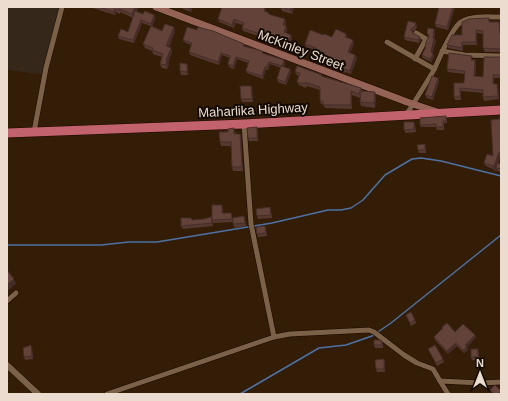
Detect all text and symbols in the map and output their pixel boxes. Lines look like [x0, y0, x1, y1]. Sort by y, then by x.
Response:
street label: McKinley Street [256, 27, 347, 73]
street label: Maharlika Highway [198, 100, 309, 120]
north arrow [460, 353, 500, 393]
text: N [476, 357, 484, 369]

